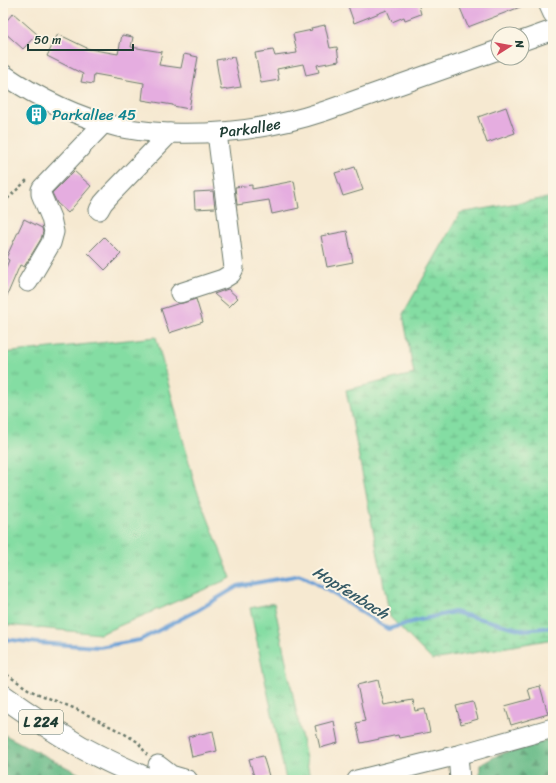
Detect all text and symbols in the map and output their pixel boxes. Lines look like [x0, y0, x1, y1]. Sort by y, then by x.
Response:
scale bar [28, 26, 133, 52]
north arrow [490, 26, 530, 66]
text: 50 m [34, 29, 61, 51]
text: N [509, 38, 529, 50]
building icon: Parkallee 45 [24, 102, 50, 128]
place label: Parkallee 45 [52, 102, 136, 128]
street label: Parkallee [218, 111, 283, 145]
water label: Hopfenbach [307, 558, 396, 628]
road number: L 224 [19, 710, 63, 734]

